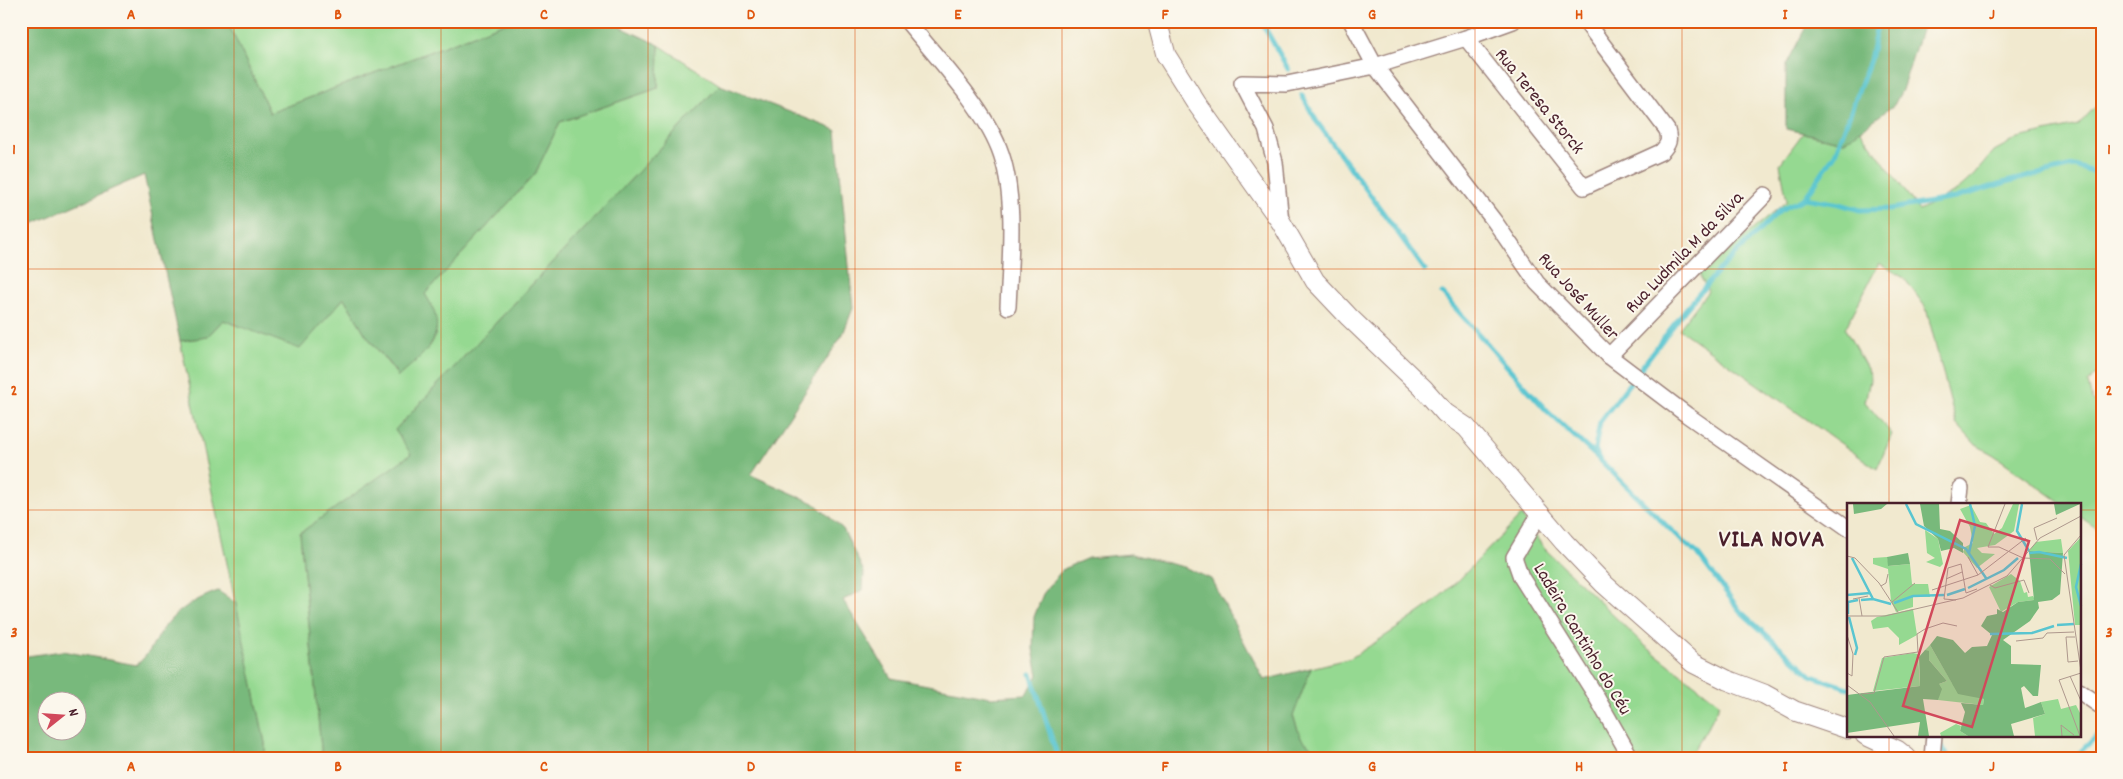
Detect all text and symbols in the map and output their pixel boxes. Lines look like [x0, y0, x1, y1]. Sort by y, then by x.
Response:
text: A [127, 4, 136, 27]
text: B [334, 4, 342, 27]
text: C [540, 4, 548, 27]
text: D [747, 4, 756, 27]
text: E [954, 4, 962, 27]
text: F [1161, 4, 1169, 27]
text: G [1368, 4, 1376, 27]
text: H [1575, 4, 1583, 27]
text: I [1783, 4, 1789, 27]
text: J [1989, 4, 1995, 27]
street label: Rua Teresa Storck [1487, 43, 1590, 161]
text: 1 [12, 139, 16, 162]
text: 1 [2107, 139, 2111, 162]
street label: Rua Ludmila M da Silva [1620, 185, 1752, 321]
street label: Rua José Muller [1530, 247, 1624, 347]
text: 2 [11, 380, 18, 403]
text: 2 [2106, 380, 2113, 403]
inset map [1847, 503, 2080, 736]
district label: VILA NOVA [1719, 524, 1825, 558]
street label: Ladeira Cantinho do Céu [1525, 559, 1637, 721]
text: 3 [10, 622, 18, 645]
text: 3 [2105, 622, 2113, 645]
north arrow [38, 692, 88, 742]
text: N [62, 707, 83, 719]
text: A [127, 756, 136, 779]
text: B [334, 756, 342, 779]
text: C [540, 756, 548, 779]
text: D [747, 756, 756, 779]
text: E [954, 756, 962, 779]
text: F [1161, 756, 1169, 779]
text: G [1368, 756, 1376, 779]
text: H [1575, 756, 1583, 779]
text: I [1783, 756, 1789, 779]
text: J [1989, 756, 1995, 779]

